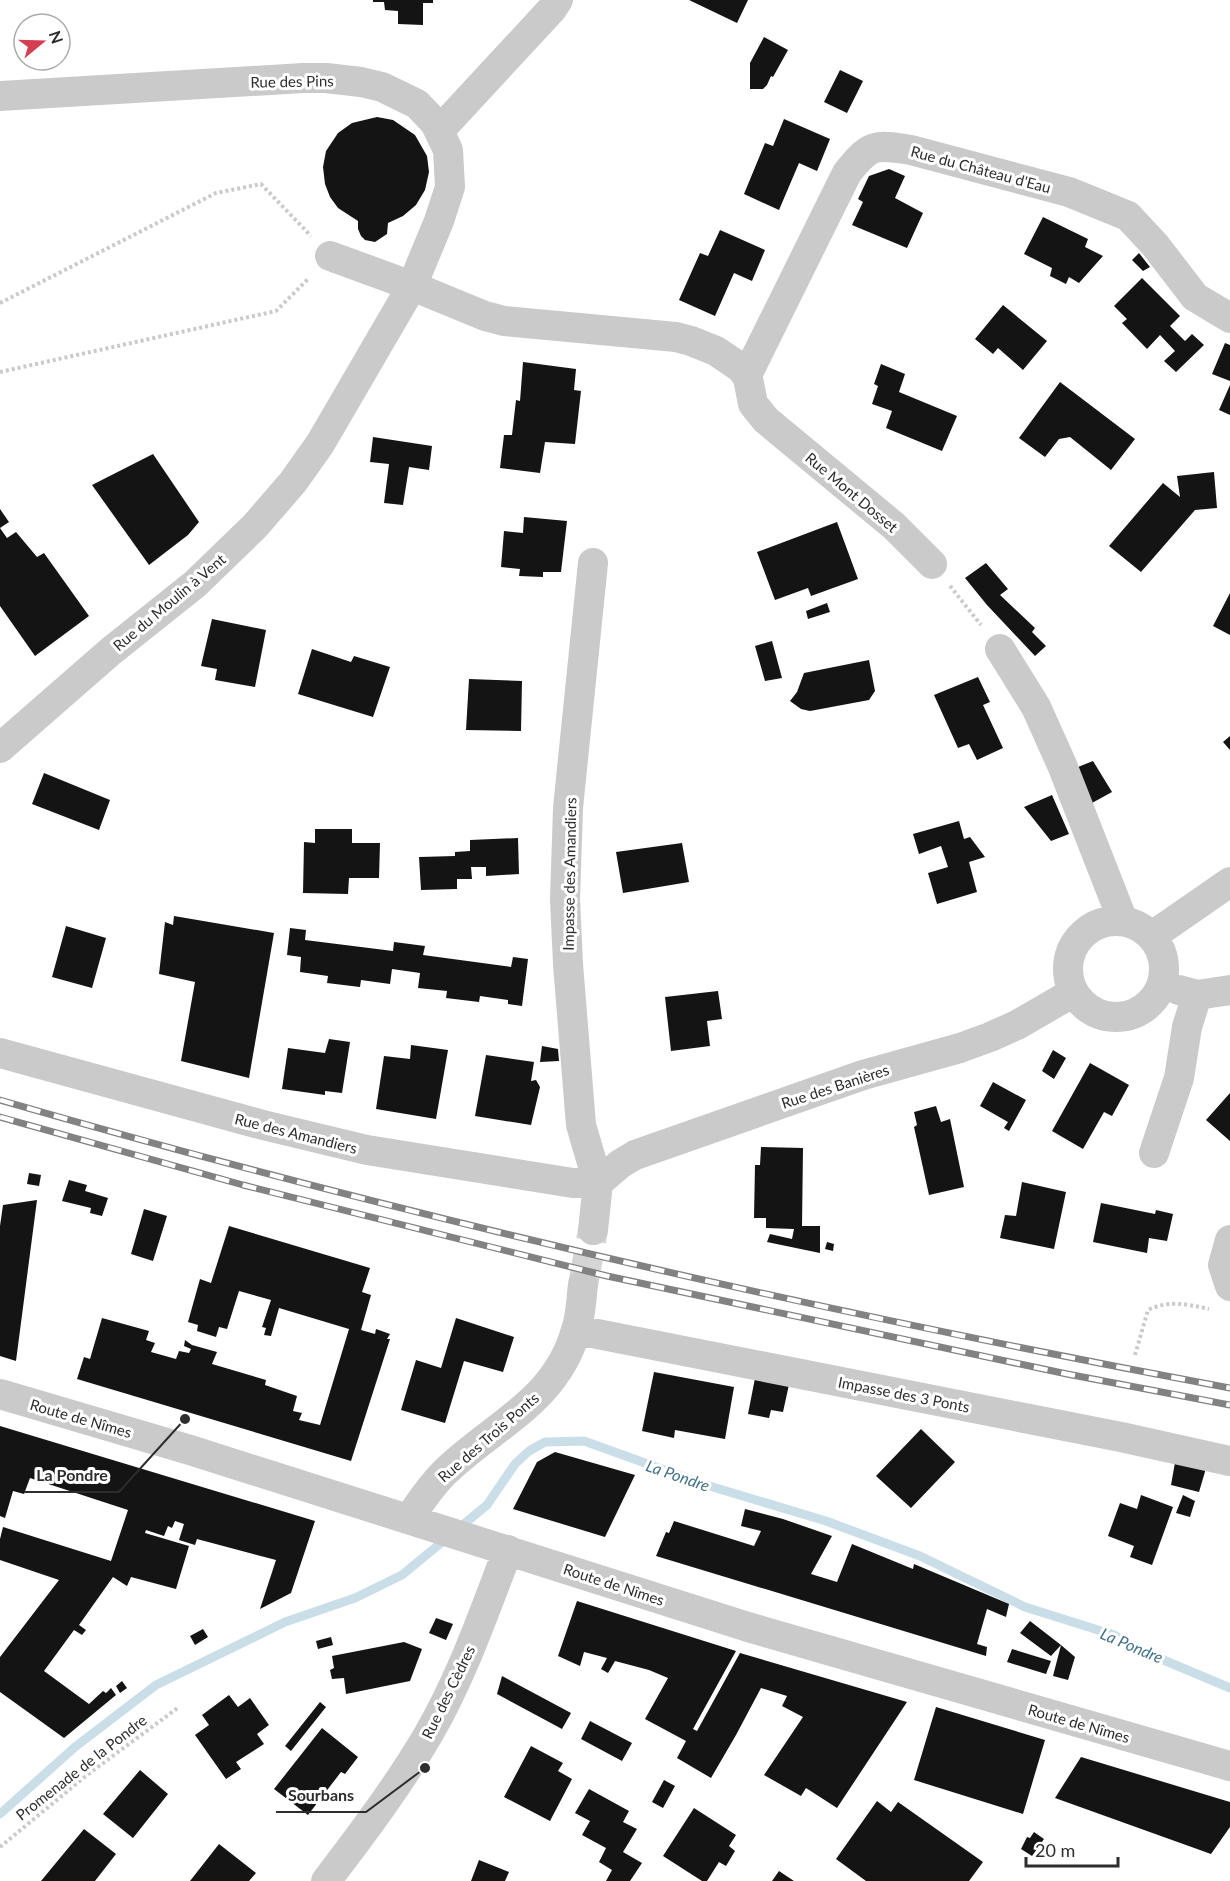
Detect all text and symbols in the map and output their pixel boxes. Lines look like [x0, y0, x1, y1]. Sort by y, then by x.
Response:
north arrow [12, 12, 72, 72]
text: N [46, 28, 68, 46]
street label: Rue des Pins [250, 71, 334, 91]
street label: Rue du Château d'Eau [909, 142, 1053, 196]
street label: Rue Mont Dosset [802, 448, 902, 536]
street label: Rue du Moulin à Vent [109, 549, 229, 654]
street label: Impasse des Amandiers [559, 797, 579, 951]
street label: Rue des Banières [779, 1060, 891, 1112]
street label: Rue des Amandiers [233, 1109, 359, 1157]
street label: Impasse des 3 Ponts [837, 1372, 971, 1416]
street label: Rue des Trois Ponts [434, 1388, 542, 1486]
street label: Route de Nîmes [28, 1395, 134, 1441]
water label: La Pondre [644, 1455, 713, 1495]
callout: La Pondre [24, 1458, 119, 1492]
text: La Pondre [36, 1465, 108, 1484]
street label: Route de Nîmes [561, 1559, 667, 1609]
water label: La Pondre [1098, 1623, 1166, 1667]
street label: Rue des Cèdres [418, 1642, 478, 1742]
street label: Route de Nîmes [1026, 1700, 1132, 1746]
street label: Promenade de la Pondre [12, 1710, 150, 1824]
callout: Sourbans [276, 1778, 366, 1812]
text: Sourbans [288, 1785, 354, 1804]
scale bar [1026, 1830, 1118, 1868]
text: 20 m [1035, 1839, 1075, 1861]

